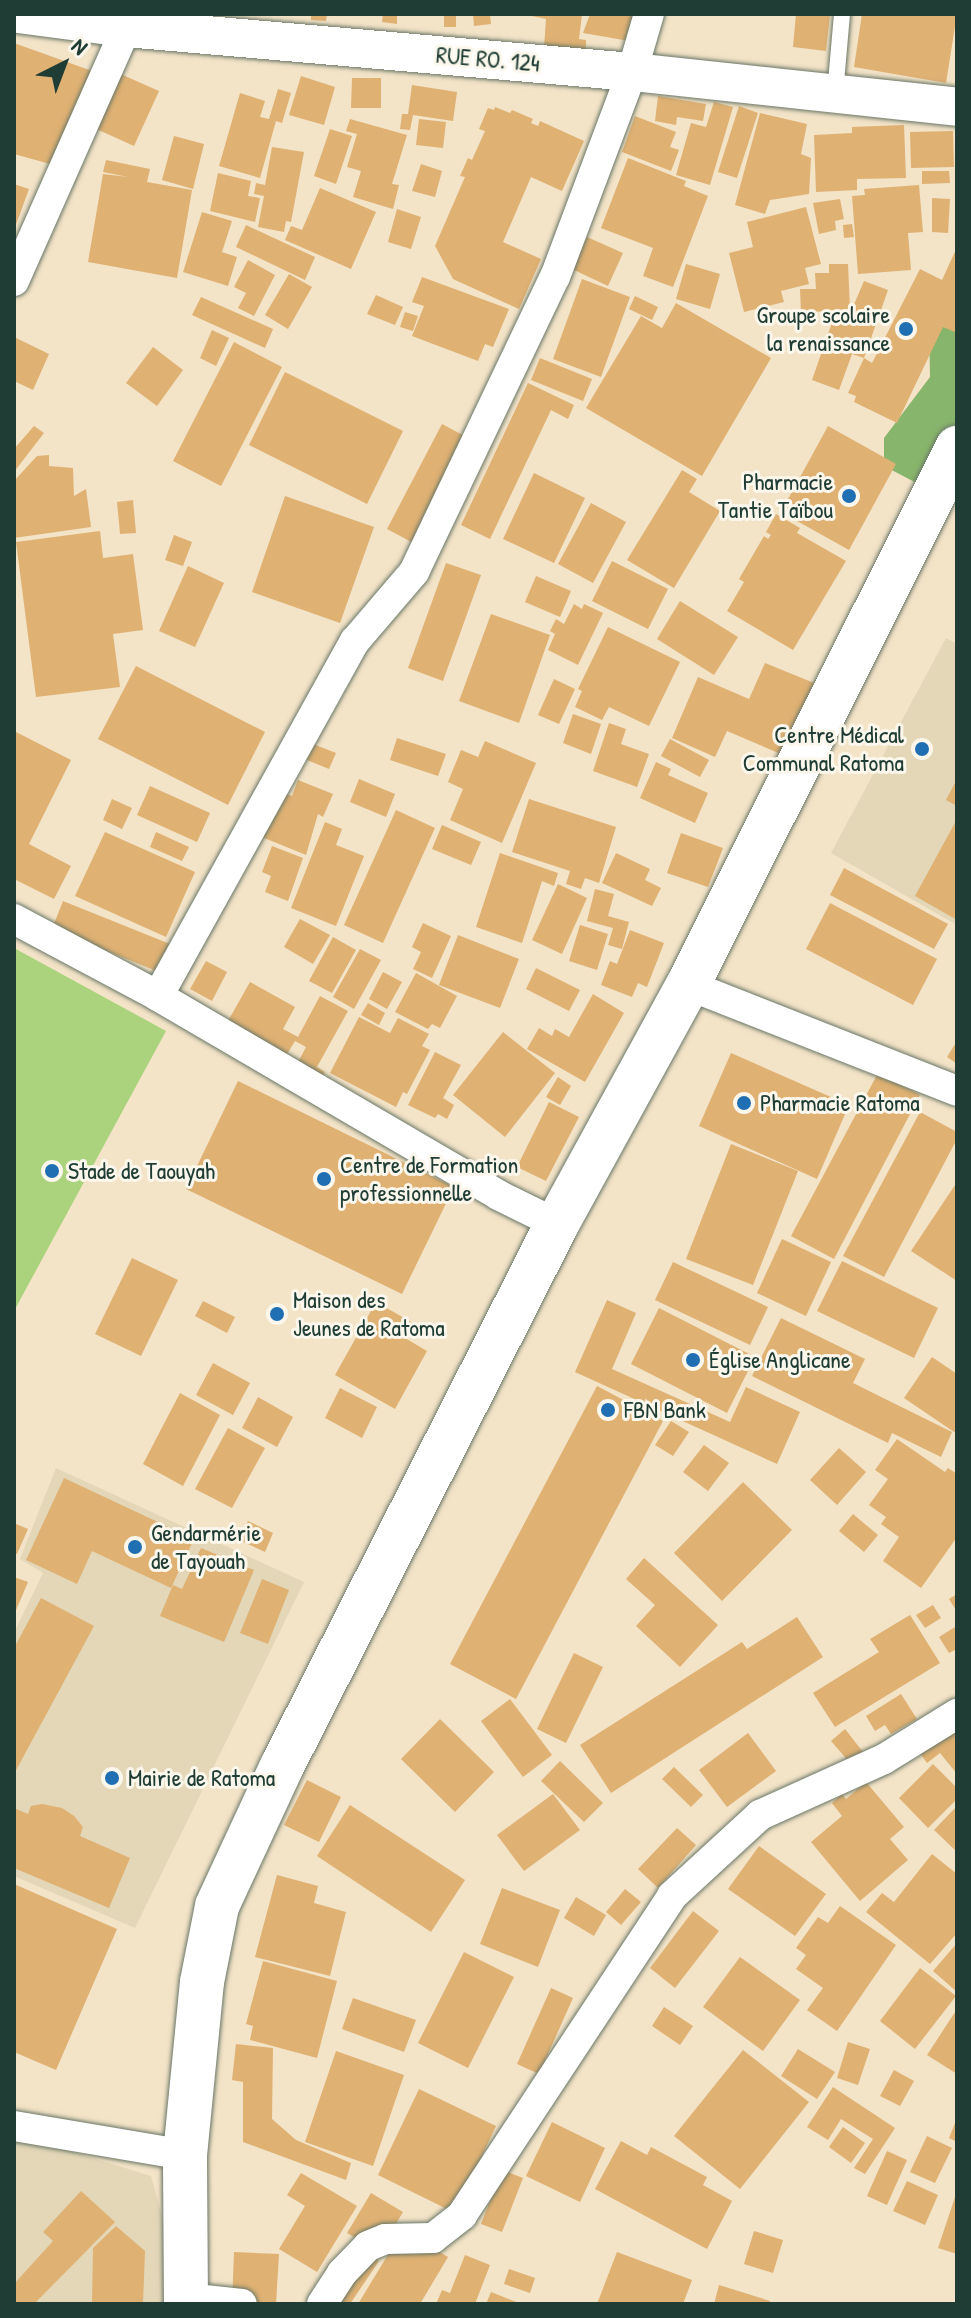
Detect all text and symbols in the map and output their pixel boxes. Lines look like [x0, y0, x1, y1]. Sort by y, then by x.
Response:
north arrow [24, 24, 104, 104]
text: N [66, 31, 94, 61]
street label: RUE RO. 124 [435, 40, 541, 78]
place label: Groupe scolaire la renaissance [756, 301, 890, 357]
marker: Groupe scolaire la renaissance [897, 320, 915, 338]
place label: Pharmacie Tantie Taïbou [718, 468, 833, 524]
marker: Pharmacie Tantie Taïbou [840, 487, 858, 505]
place label: Centre Médical Communal Ratoma [743, 721, 904, 777]
marker: Centre Médical Communal Ratoma [911, 738, 933, 760]
place label: Pharmacie Ratoma [760, 1089, 920, 1117]
marker: Pharmacie Ratoma [735, 1094, 753, 1112]
place label: Centre de Formation professionnelle [340, 1151, 518, 1207]
place label: Stade de Taouyah [68, 1157, 215, 1185]
marker: Stade de Taouyah [43, 1162, 61, 1180]
marker: Centre de Formation professionnelle [315, 1170, 333, 1188]
place label: Maison des Jeunes de Ratoma [293, 1286, 445, 1342]
marker: Maison des Jeunes de Ratoma [268, 1305, 286, 1323]
place label: Église Anglicane [709, 1346, 850, 1374]
marker: Église Anglicane [684, 1351, 702, 1369]
place label: FBN Bank [624, 1396, 706, 1424]
marker: FBN Bank [599, 1401, 617, 1419]
place label: Gendarmérie de Tayouah [151, 1519, 261, 1575]
marker: Gendarmérie de Tayouah [126, 1538, 144, 1556]
place label: Mairie de Ratoma [128, 1764, 275, 1792]
marker: Mairie de Ratoma [103, 1769, 121, 1787]

